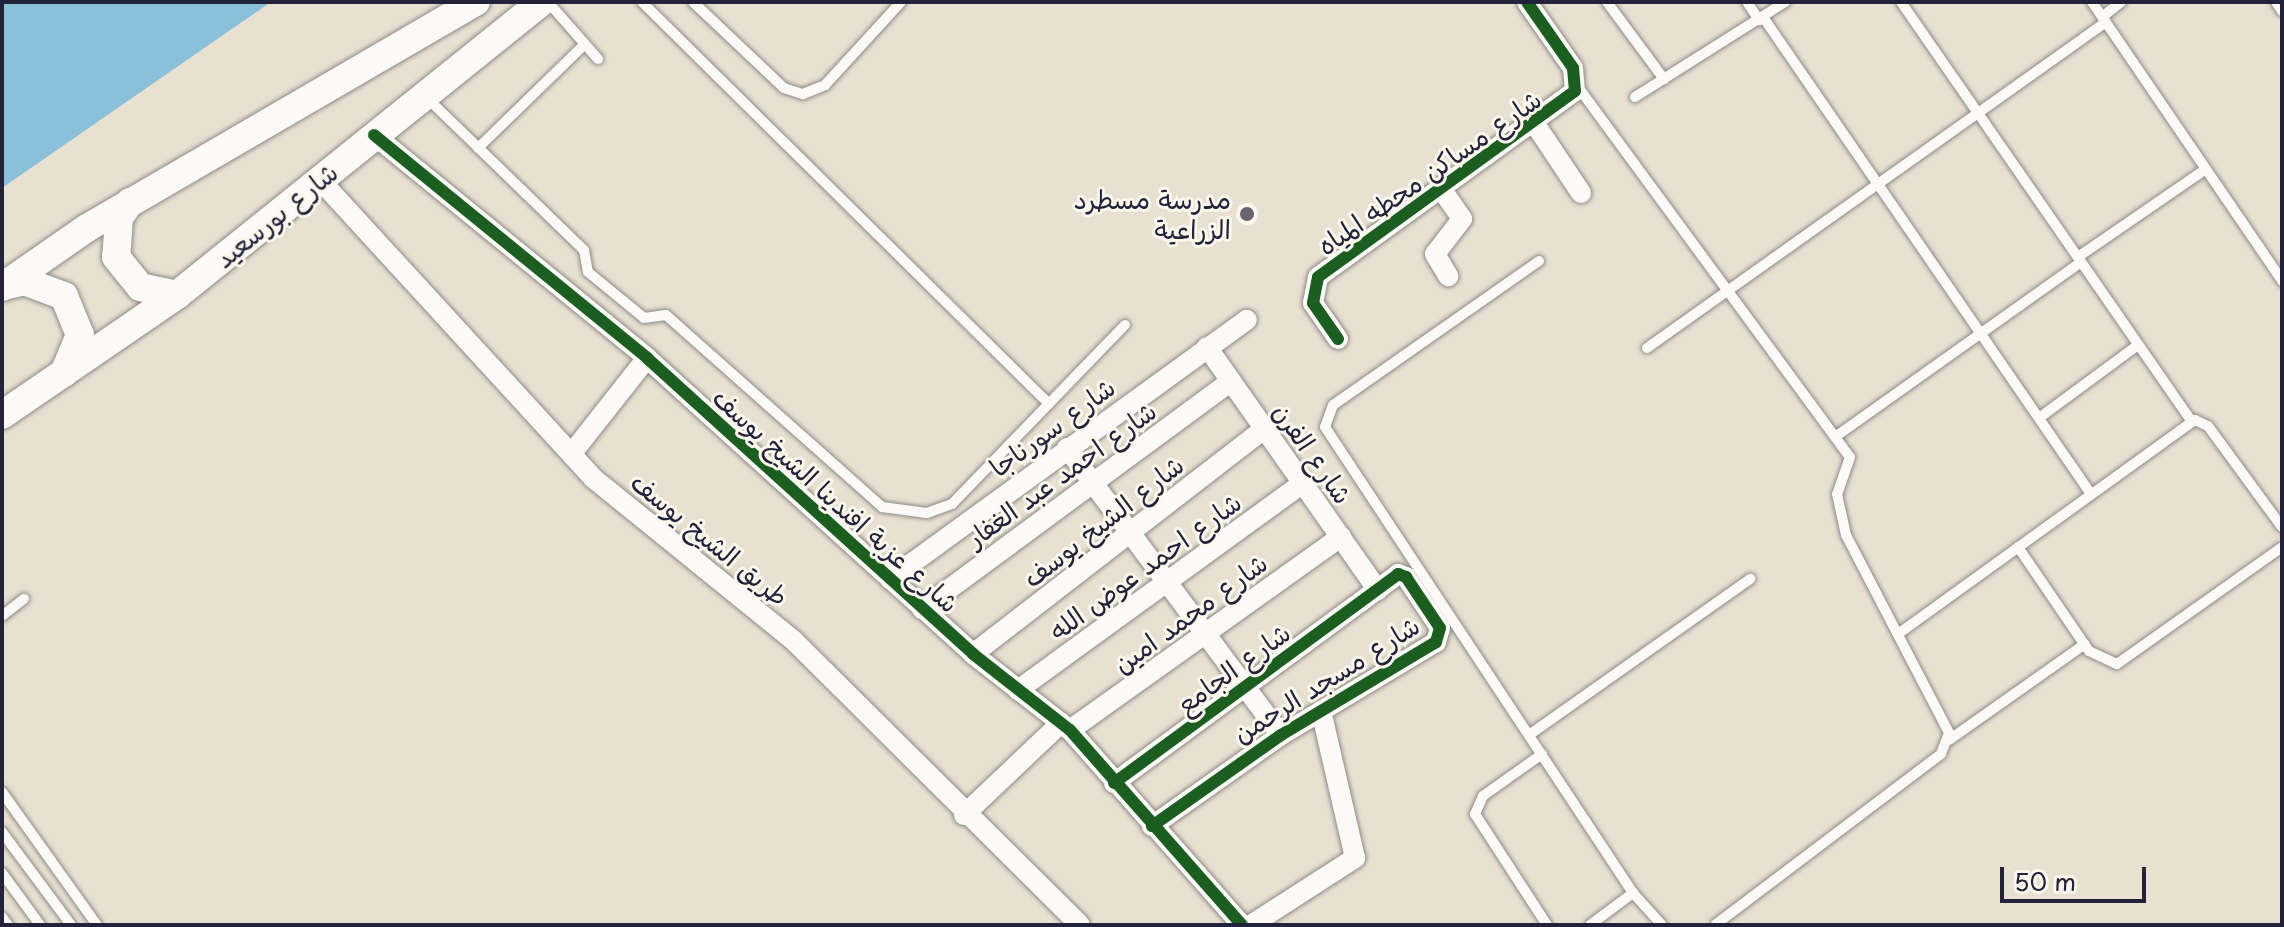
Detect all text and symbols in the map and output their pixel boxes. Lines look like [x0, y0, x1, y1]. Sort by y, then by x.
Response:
street label: شارع مساكن محطه المياه [1311, 83, 1547, 261]
street label: شارع بورسعيد [208, 156, 344, 274]
place label: مدرسة مسطرد الزراعية [1074, 183, 1231, 244]
marker: مدرسة مسطرد الزراعية [1238, 205, 1256, 223]
street label: شارع سورناجا [983, 371, 1121, 483]
street label: شارع عزبة افندينا الشيخ يوسف [707, 381, 965, 619]
street label: شارع احمد عبد الغفار [960, 395, 1162, 553]
street label: شارع الفرن [1267, 397, 1359, 509]
street label: شارع الشيخ يوسف [1016, 449, 1190, 593]
street label: طريق الشيخ يوسف [625, 466, 795, 612]
street label: شارع احمد عوض الله [1043, 486, 1247, 646]
street label: شارع محمد امين [1107, 547, 1273, 679]
street label: شارع مسجد الرحمن [1227, 609, 1425, 749]
street label: شارع الجامع [1170, 616, 1296, 720]
scale bar [2004, 851, 2150, 901]
text: 50 m [2014, 863, 2076, 899]

